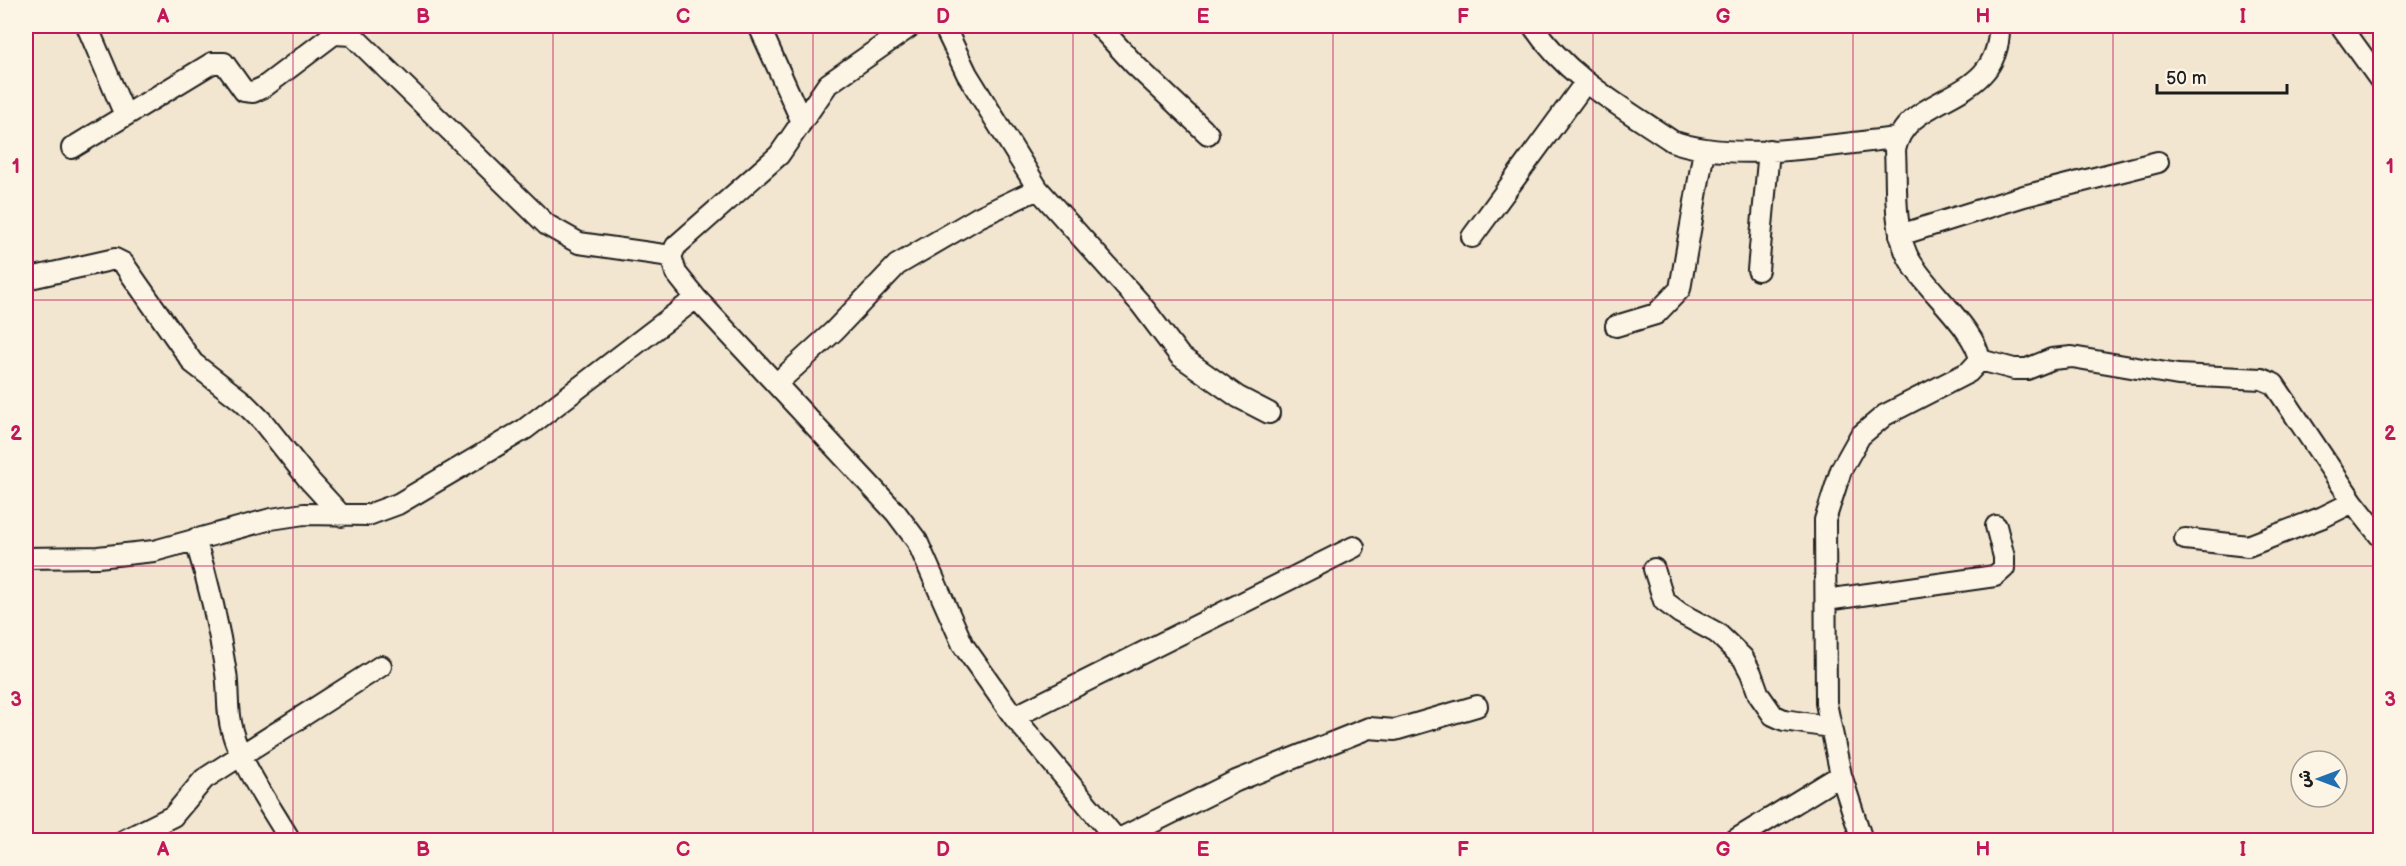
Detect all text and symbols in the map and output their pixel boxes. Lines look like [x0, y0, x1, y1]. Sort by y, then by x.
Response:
text: A [156, 5, 170, 29]
text: B [416, 5, 430, 29]
text: C [676, 5, 690, 29]
text: D [936, 5, 950, 29]
text: E [1197, 5, 1210, 29]
text: F [1457, 5, 1469, 29]
text: G [1716, 5, 1731, 29]
text: H [1976, 5, 1990, 29]
text: I [2240, 5, 2246, 29]
scale bar [2157, 57, 2288, 95]
text: 50 m [2166, 68, 2207, 89]
text: 1 [12, 155, 20, 179]
text: 1 [2386, 155, 2394, 179]
text: 2 [10, 422, 22, 446]
text: 2 [2384, 422, 2396, 446]
text: 3 [10, 688, 22, 712]
text: 3 [2384, 688, 2396, 712]
north arrow [2289, 749, 2349, 809]
text: ش [2296, 770, 2315, 788]
text: A [156, 838, 170, 862]
text: B [416, 838, 430, 862]
text: C [676, 838, 690, 862]
text: D [936, 838, 950, 862]
text: E [1197, 838, 1210, 862]
text: F [1457, 838, 1469, 862]
text: G [1716, 838, 1731, 862]
text: H [1976, 838, 1990, 862]
text: I [2240, 838, 2246, 862]

